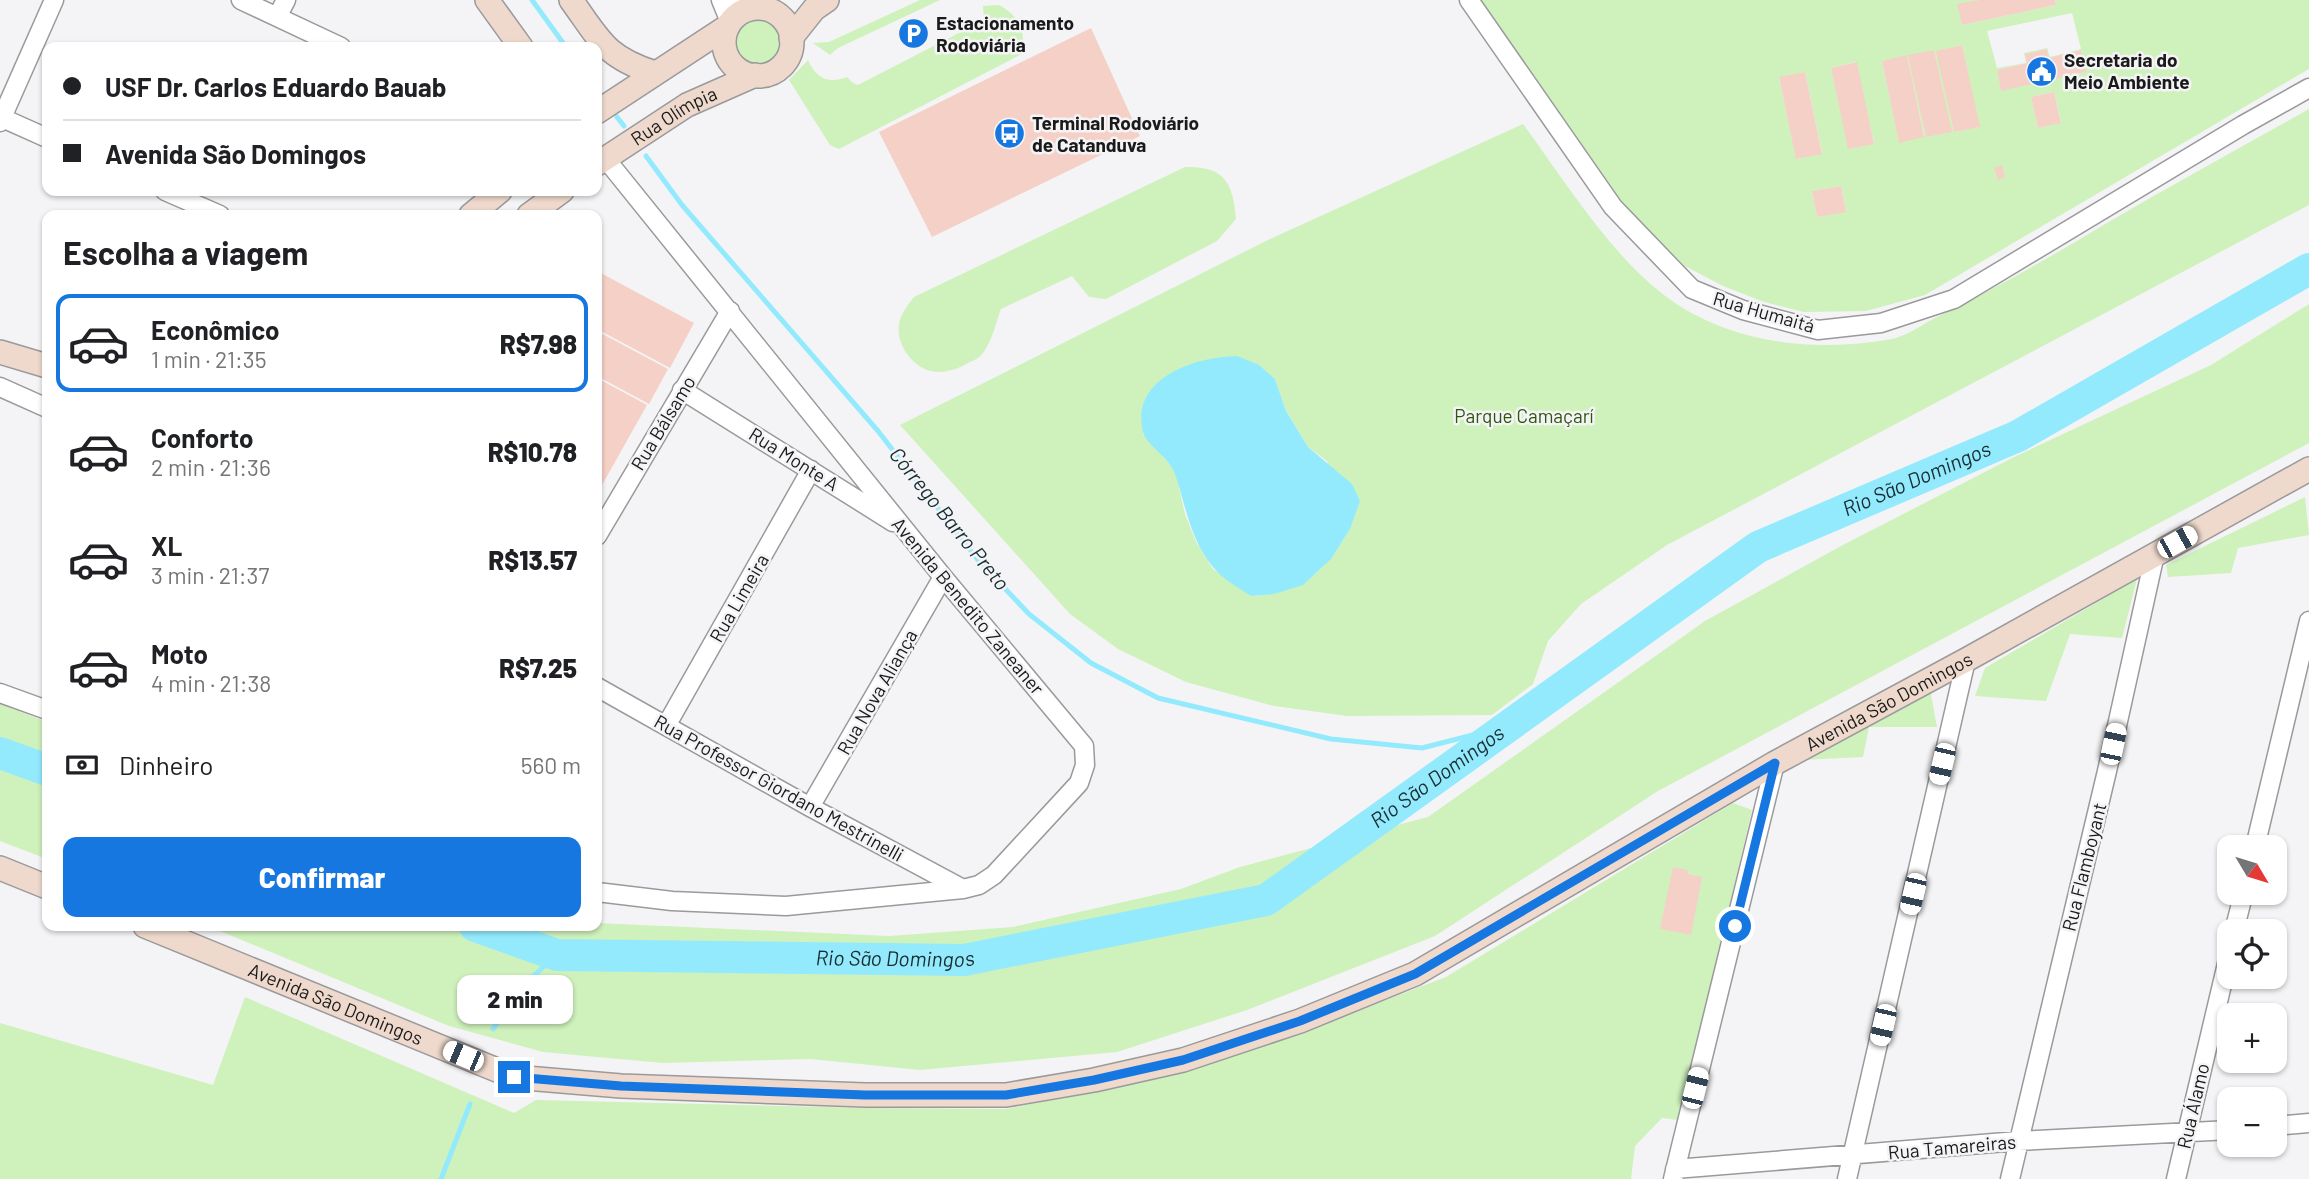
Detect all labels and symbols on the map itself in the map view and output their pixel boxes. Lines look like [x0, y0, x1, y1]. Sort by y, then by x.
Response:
place label: Estacionamento Rodoviária [936, 11, 1074, 56]
parking icon: Estacionamento Rodoviária [896, 17, 930, 51]
place label: Secretaria do Meio Ambiente [2064, 48, 2190, 93]
public building icon: Secretaria do Meio Ambiente [2024, 54, 2058, 88]
street label: Rua Olímpia [626, 81, 720, 150]
place label: Terminal Rodoviário de Catanduva [1032, 111, 1199, 156]
bus stop icon: Terminal Rodoviário de Catanduva [992, 117, 1026, 151]
street label: Rua Humaitá [1711, 286, 1818, 337]
street label: Rua Bálsamo [625, 371, 700, 474]
park label: Parque Camaçarí [1454, 404, 1594, 427]
street label: Rua Monte A [745, 422, 843, 495]
water label: Rio São Domingos [1838, 435, 1994, 521]
water label: Córrego Barro Preto [885, 442, 1015, 595]
street label: Avenida Benedito Zaneaner [888, 512, 1049, 699]
car [2154, 523, 2201, 561]
street label: Rua Limeira [704, 550, 773, 646]
street label: Rua Nova Aliança [831, 625, 922, 758]
street label: Avenida São Domingos [1801, 647, 1976, 755]
street label: Rua Professor Giordano Mestrinelli [650, 709, 908, 866]
water label: Rio São Domingos [1365, 719, 1509, 832]
car [2099, 721, 2128, 767]
car [1928, 741, 1957, 787]
street label: Rua Flamboyant [2056, 800, 2111, 933]
north arrow [2217, 835, 2287, 905]
car [1899, 871, 1928, 917]
route start [1719, 910, 1751, 942]
water label: Rio São Domingos [815, 944, 977, 971]
street label: Avenida São Domingos [245, 958, 426, 1049]
callout: 2 min [456, 976, 572, 1024]
car [1869, 1002, 1898, 1048]
car [440, 1038, 487, 1074]
route end [498, 1061, 530, 1093]
street label: Rua Álamo [2172, 1061, 2213, 1151]
car [1680, 1065, 1711, 1111]
street label: Rua Tamareiras [1887, 1129, 2017, 1164]

